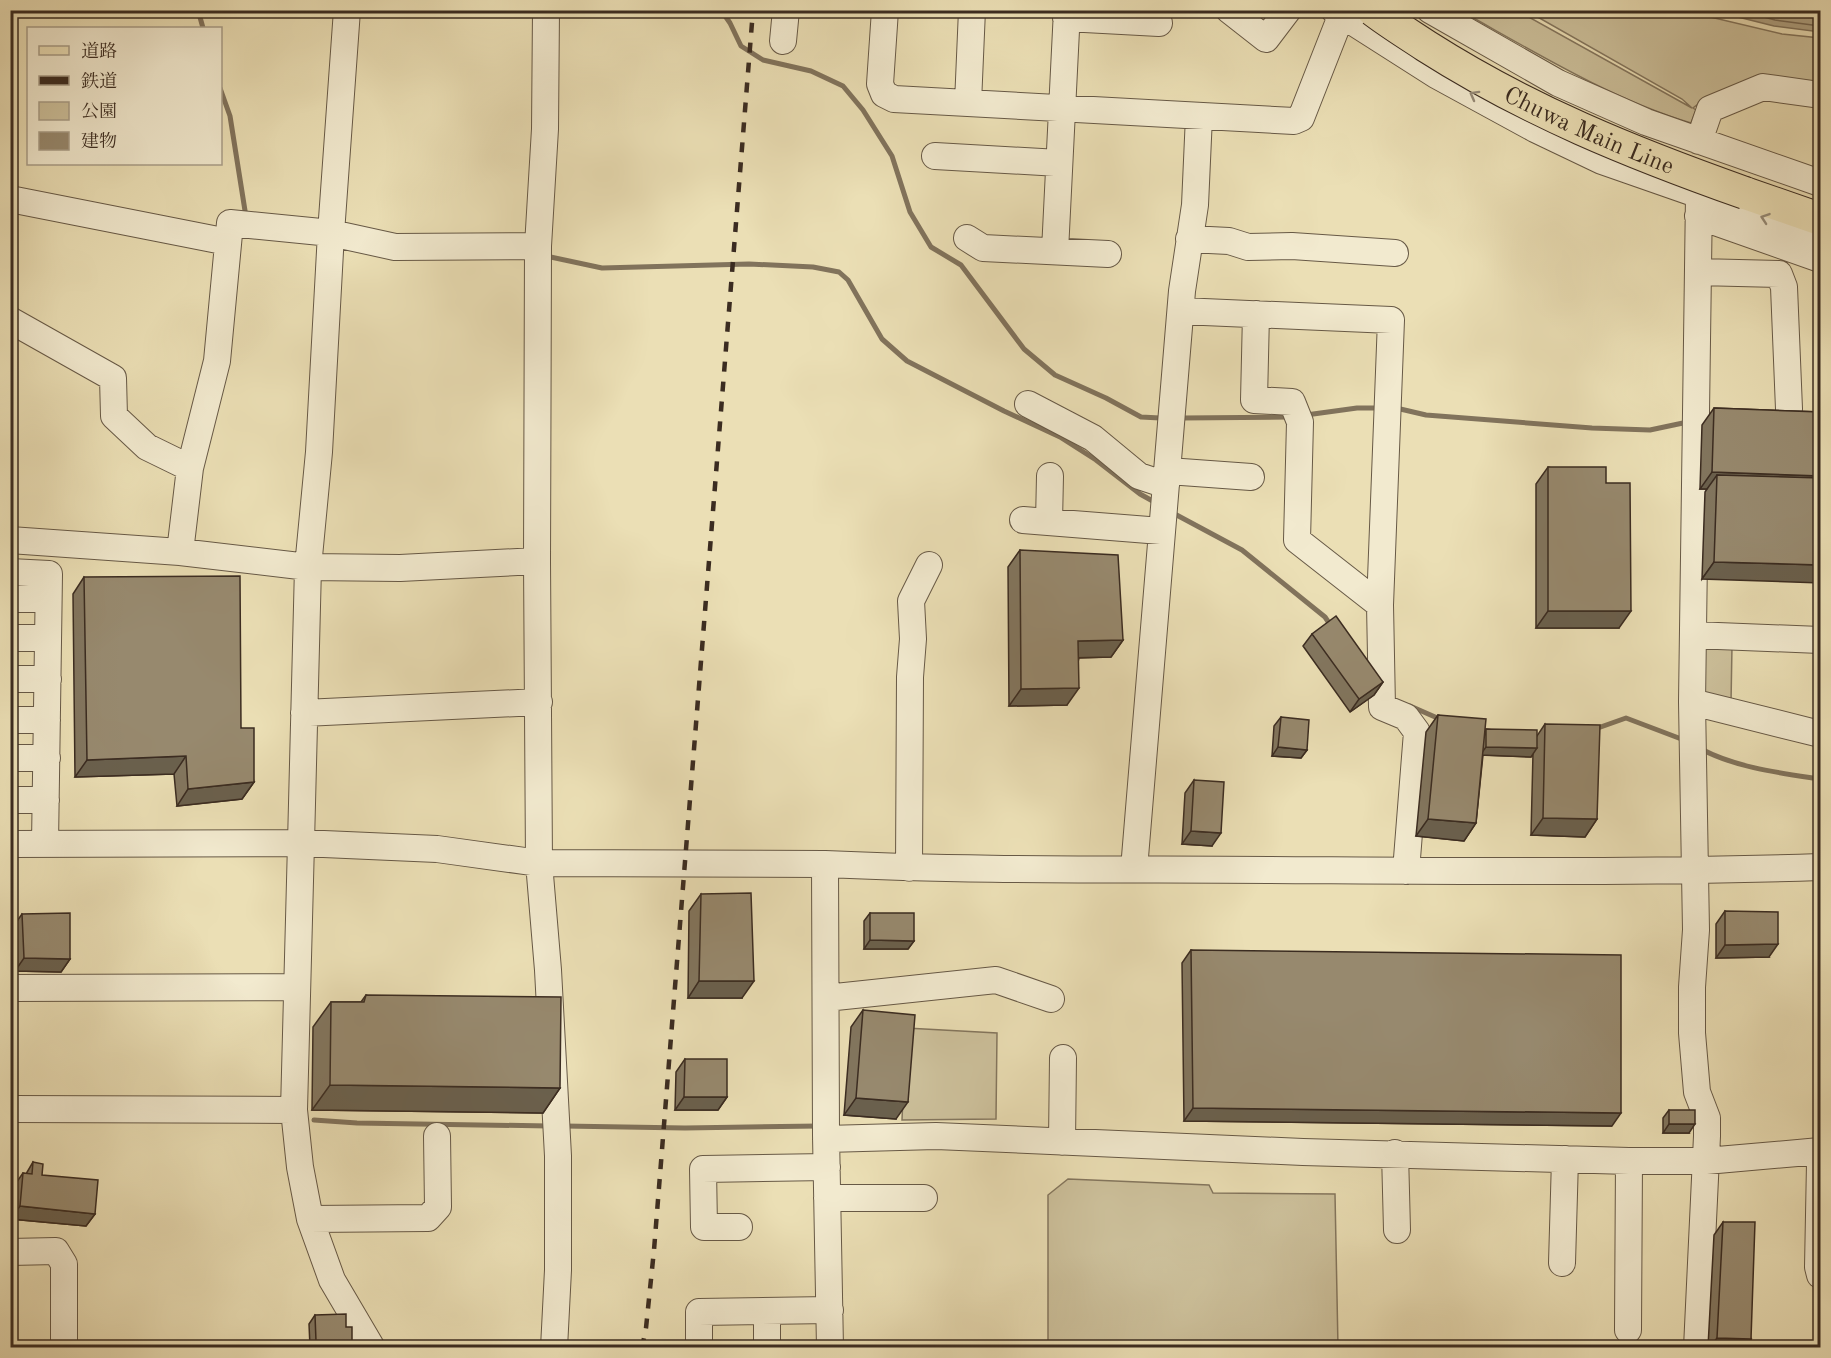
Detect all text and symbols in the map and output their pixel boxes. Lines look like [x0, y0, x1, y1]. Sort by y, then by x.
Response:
legend [27, 27, 222, 165]
text: 道路 [81, 41, 117, 61]
text: 鉄道 [81, 71, 117, 91]
street label: Chuwa Main Line [1499, 83, 1677, 180]
one-way arrow [1469, 91, 1480, 102]
text: 公園 [81, 102, 117, 121]
text: 建物 [81, 131, 117, 151]
one-way arrow [1760, 213, 1771, 226]

